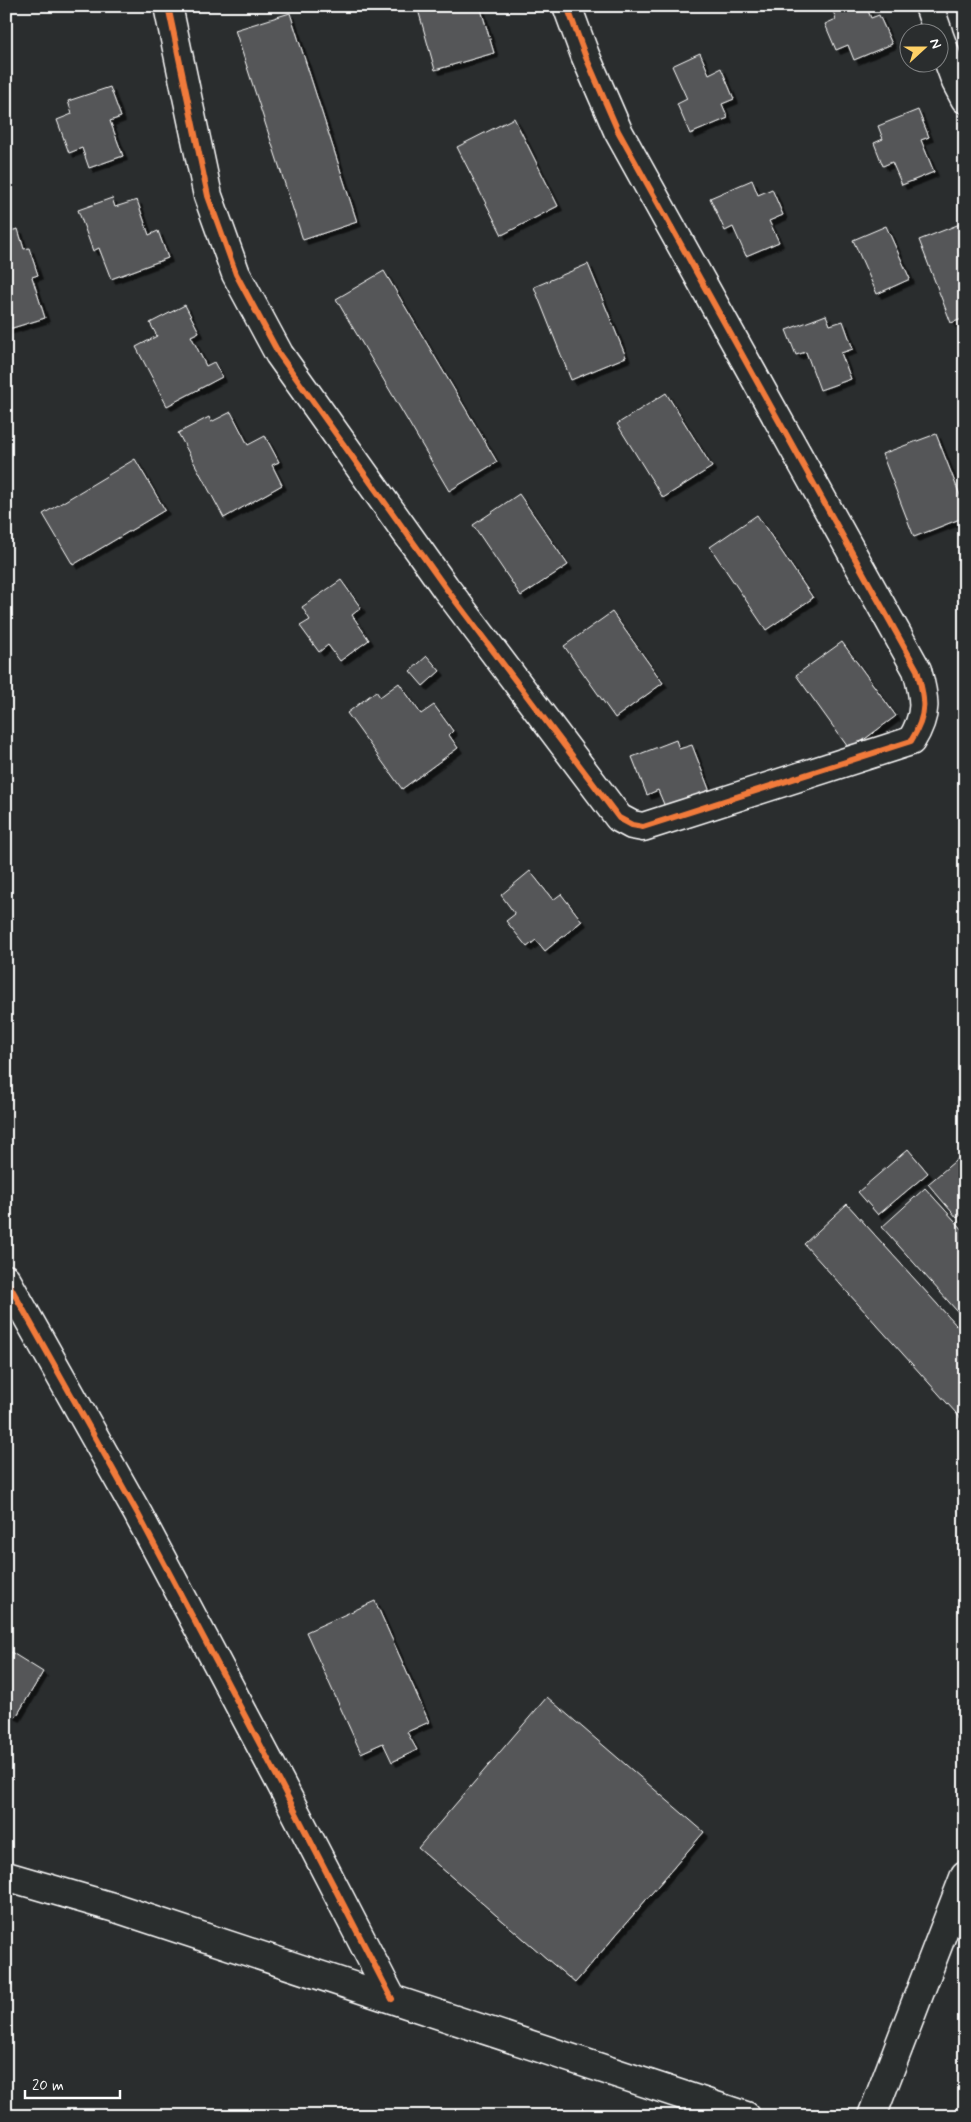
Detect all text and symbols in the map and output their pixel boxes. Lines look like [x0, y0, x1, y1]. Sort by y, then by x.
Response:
north arrow [898, 22, 948, 72]
text: N [925, 36, 945, 51]
scale bar [25, 2067, 120, 2099]
text: 20 m [32, 2076, 64, 2096]

